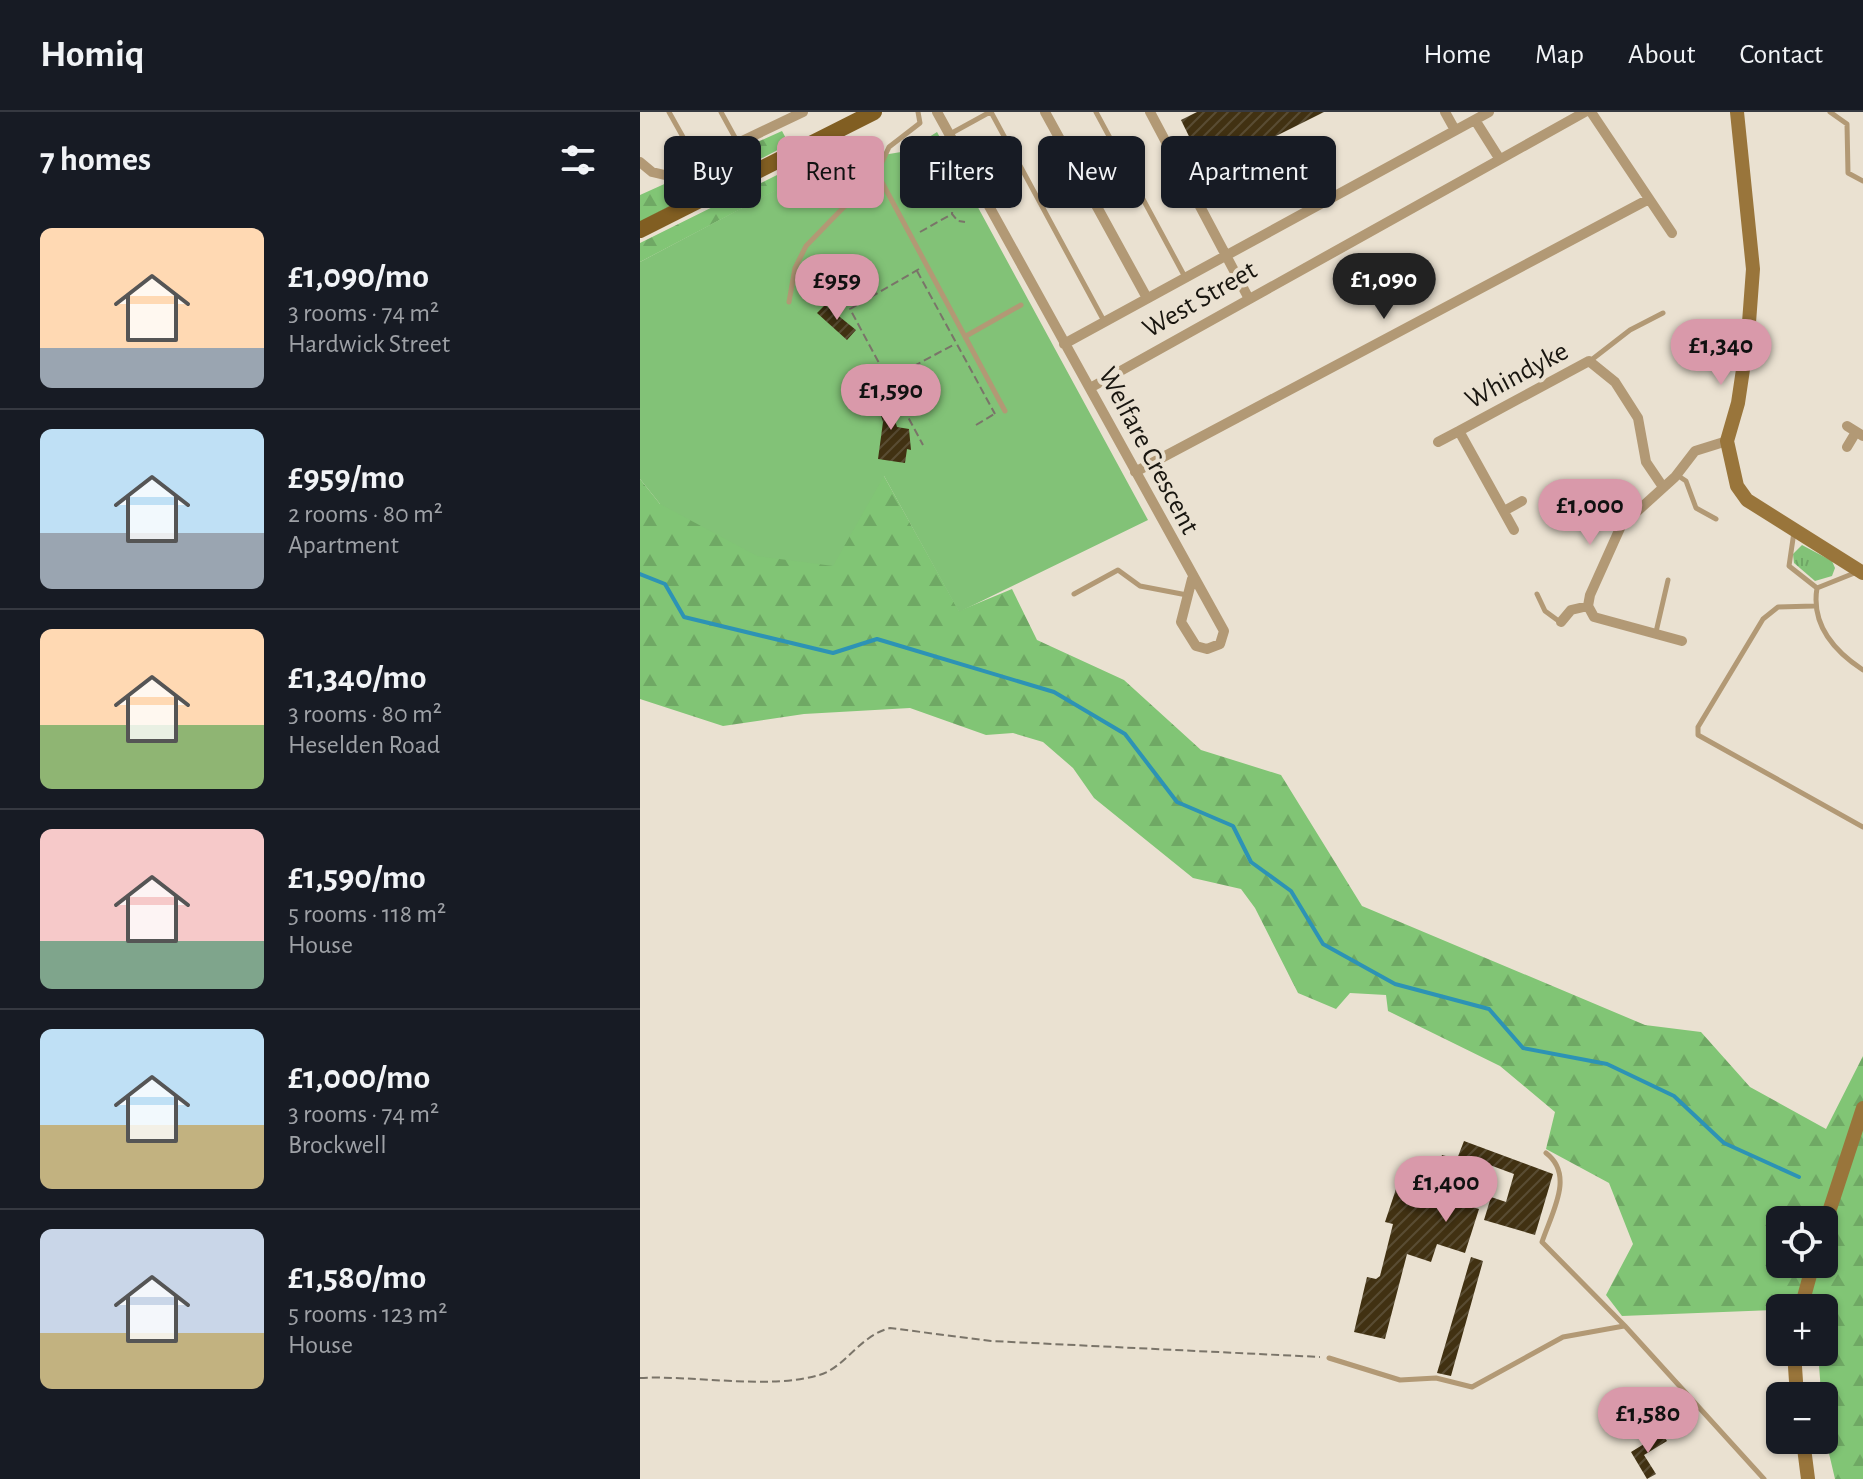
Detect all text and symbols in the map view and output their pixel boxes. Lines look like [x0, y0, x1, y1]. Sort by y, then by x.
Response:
text: Homiq [40, 36, 145, 74]
text: Home [1424, 41, 1491, 69]
text: Map [1535, 41, 1584, 69]
text: About [1628, 41, 1696, 69]
text: Contact [1740, 41, 1823, 69]
chip: Buy [664, 136, 761, 208]
chip: Rent [777, 136, 884, 208]
chip: Filters [900, 136, 1022, 208]
chip: New [1038, 136, 1145, 208]
chip: Apartment [1161, 136, 1336, 208]
icon: filters [556, 138, 600, 182]
text: 7 homes [40, 143, 151, 177]
pin: £1,090 [1319, 253, 1449, 321]
pin: £959 [790, 254, 884, 322]
street label: West Street [1138, 256, 1262, 343]
icon: home [104, 260, 200, 356]
text: £1,090/mo [288, 260, 429, 294]
text: £1,090 [1351, 266, 1417, 292]
text: £959 [813, 267, 861, 293]
text: 3 rooms · 74 m² [288, 300, 439, 326]
pin: £1,340 [1656, 319, 1786, 387]
text: Hardwick Street [288, 331, 450, 357]
text: £1,340 [1689, 332, 1753, 358]
street label: Whindyke [1461, 337, 1573, 414]
street label: Welfare Crescent [1093, 363, 1204, 539]
pin: £1,590 [826, 364, 956, 432]
text: £1,590 [859, 377, 923, 403]
icon: home [104, 461, 200, 557]
text: £959/mo [288, 461, 405, 495]
pin: £1,000 [1525, 479, 1655, 547]
text: £1,000 [1556, 492, 1624, 518]
text: 2 rooms · 80 m² [288, 501, 443, 527]
text: Apartment [288, 532, 399, 558]
icon: home [104, 661, 200, 757]
text: £1,340/mo [288, 661, 427, 695]
text: 3 rooms · 80 m² [288, 701, 442, 727]
text: Heselden Road [288, 732, 440, 758]
icon: home [104, 861, 200, 957]
text: £1,590/mo [288, 861, 426, 895]
text: 5 rooms · 118 m² [288, 901, 446, 927]
text: House [288, 932, 353, 958]
icon: home [104, 1061, 200, 1157]
text: £1,000/mo [288, 1061, 430, 1095]
text: 3 rooms · 74 m² [288, 1101, 439, 1127]
text: Brockwell [288, 1132, 387, 1158]
pin: £1,400 [1381, 1156, 1511, 1224]
text: £1,400 [1412, 1169, 1480, 1195]
map controls [1766, 1206, 1838, 1454]
button: locate [1766, 1206, 1838, 1278]
icon: home [104, 1261, 200, 1357]
text: £1,580/mo [288, 1261, 426, 1295]
button: + [1766, 1294, 1838, 1366]
text: 5 rooms · 123 m² [288, 1301, 447, 1327]
text: House [288, 1332, 353, 1358]
button: − [1766, 1382, 1838, 1454]
pin: £1,580 [1583, 1387, 1713, 1455]
text: £1,580 [1616, 1400, 1680, 1426]

